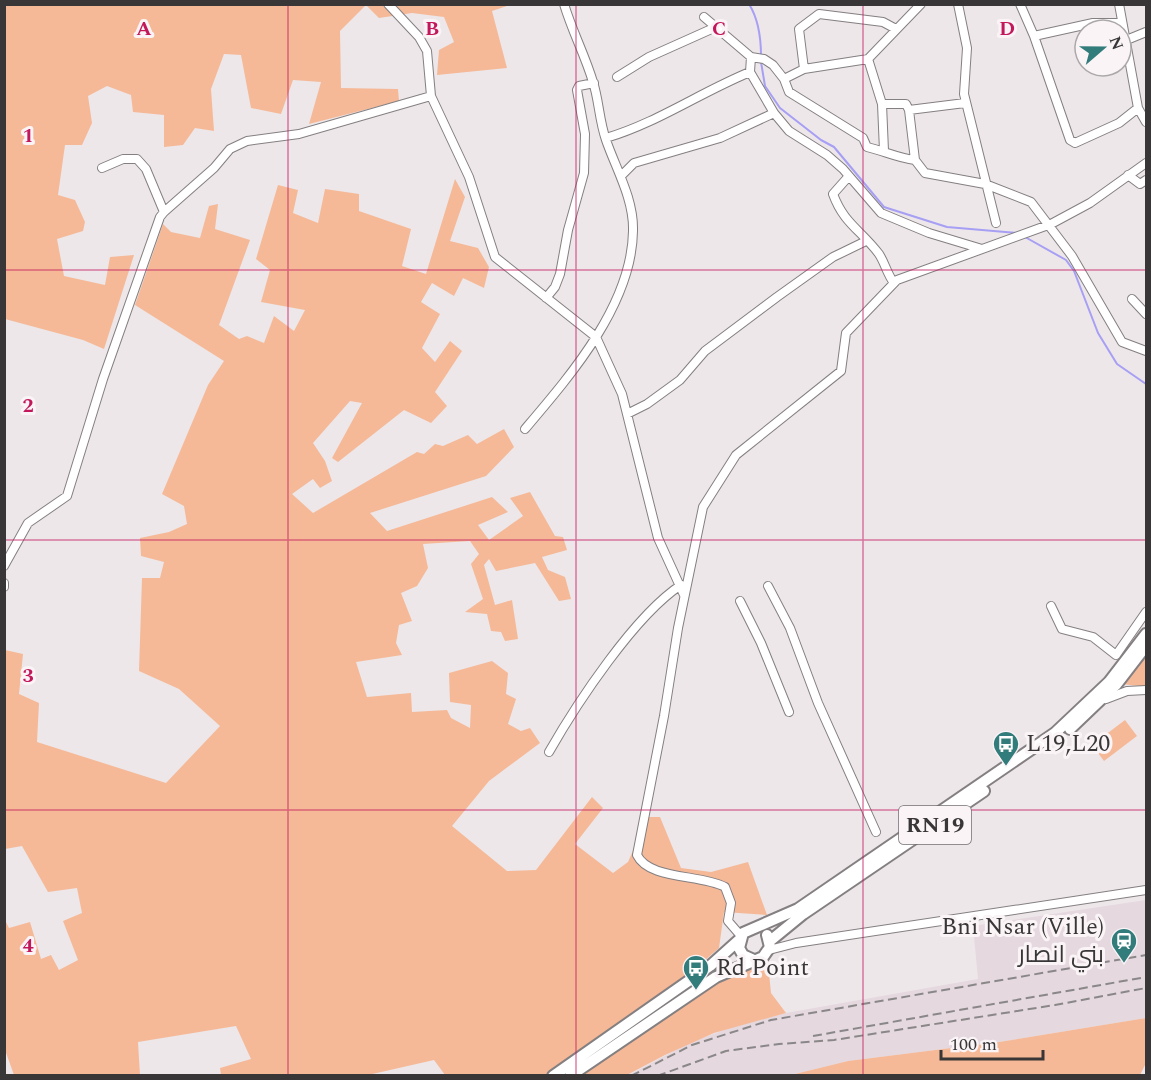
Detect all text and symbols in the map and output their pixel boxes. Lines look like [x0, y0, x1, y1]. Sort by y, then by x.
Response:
text: A [136, 14, 152, 44]
text: B [425, 14, 439, 44]
text: C [712, 14, 726, 44]
text: D [999, 14, 1015, 44]
north arrow [1073, 18, 1133, 78]
text: N [1103, 33, 1130, 53]
text: 1 [22, 121, 34, 151]
text: 2 [22, 391, 34, 421]
text: 3 [22, 661, 34, 691]
place label: L19,L20 [1026, 726, 1110, 762]
bus stop icon: L19,L20 [991, 729, 1021, 767]
road number: RN19 [899, 806, 971, 844]
place label: Bni Nsar (Ville) بني انصار [941, 909, 1104, 973]
station icon: Bni Nsar (Ville) بني انصار [1109, 926, 1139, 964]
text: 4 [22, 931, 34, 961]
place label: Rd Point [716, 950, 809, 986]
bus stop icon: Rd Point [681, 953, 711, 991]
scale bar [941, 1023, 1043, 1061]
text: 100 m [950, 1031, 997, 1058]

